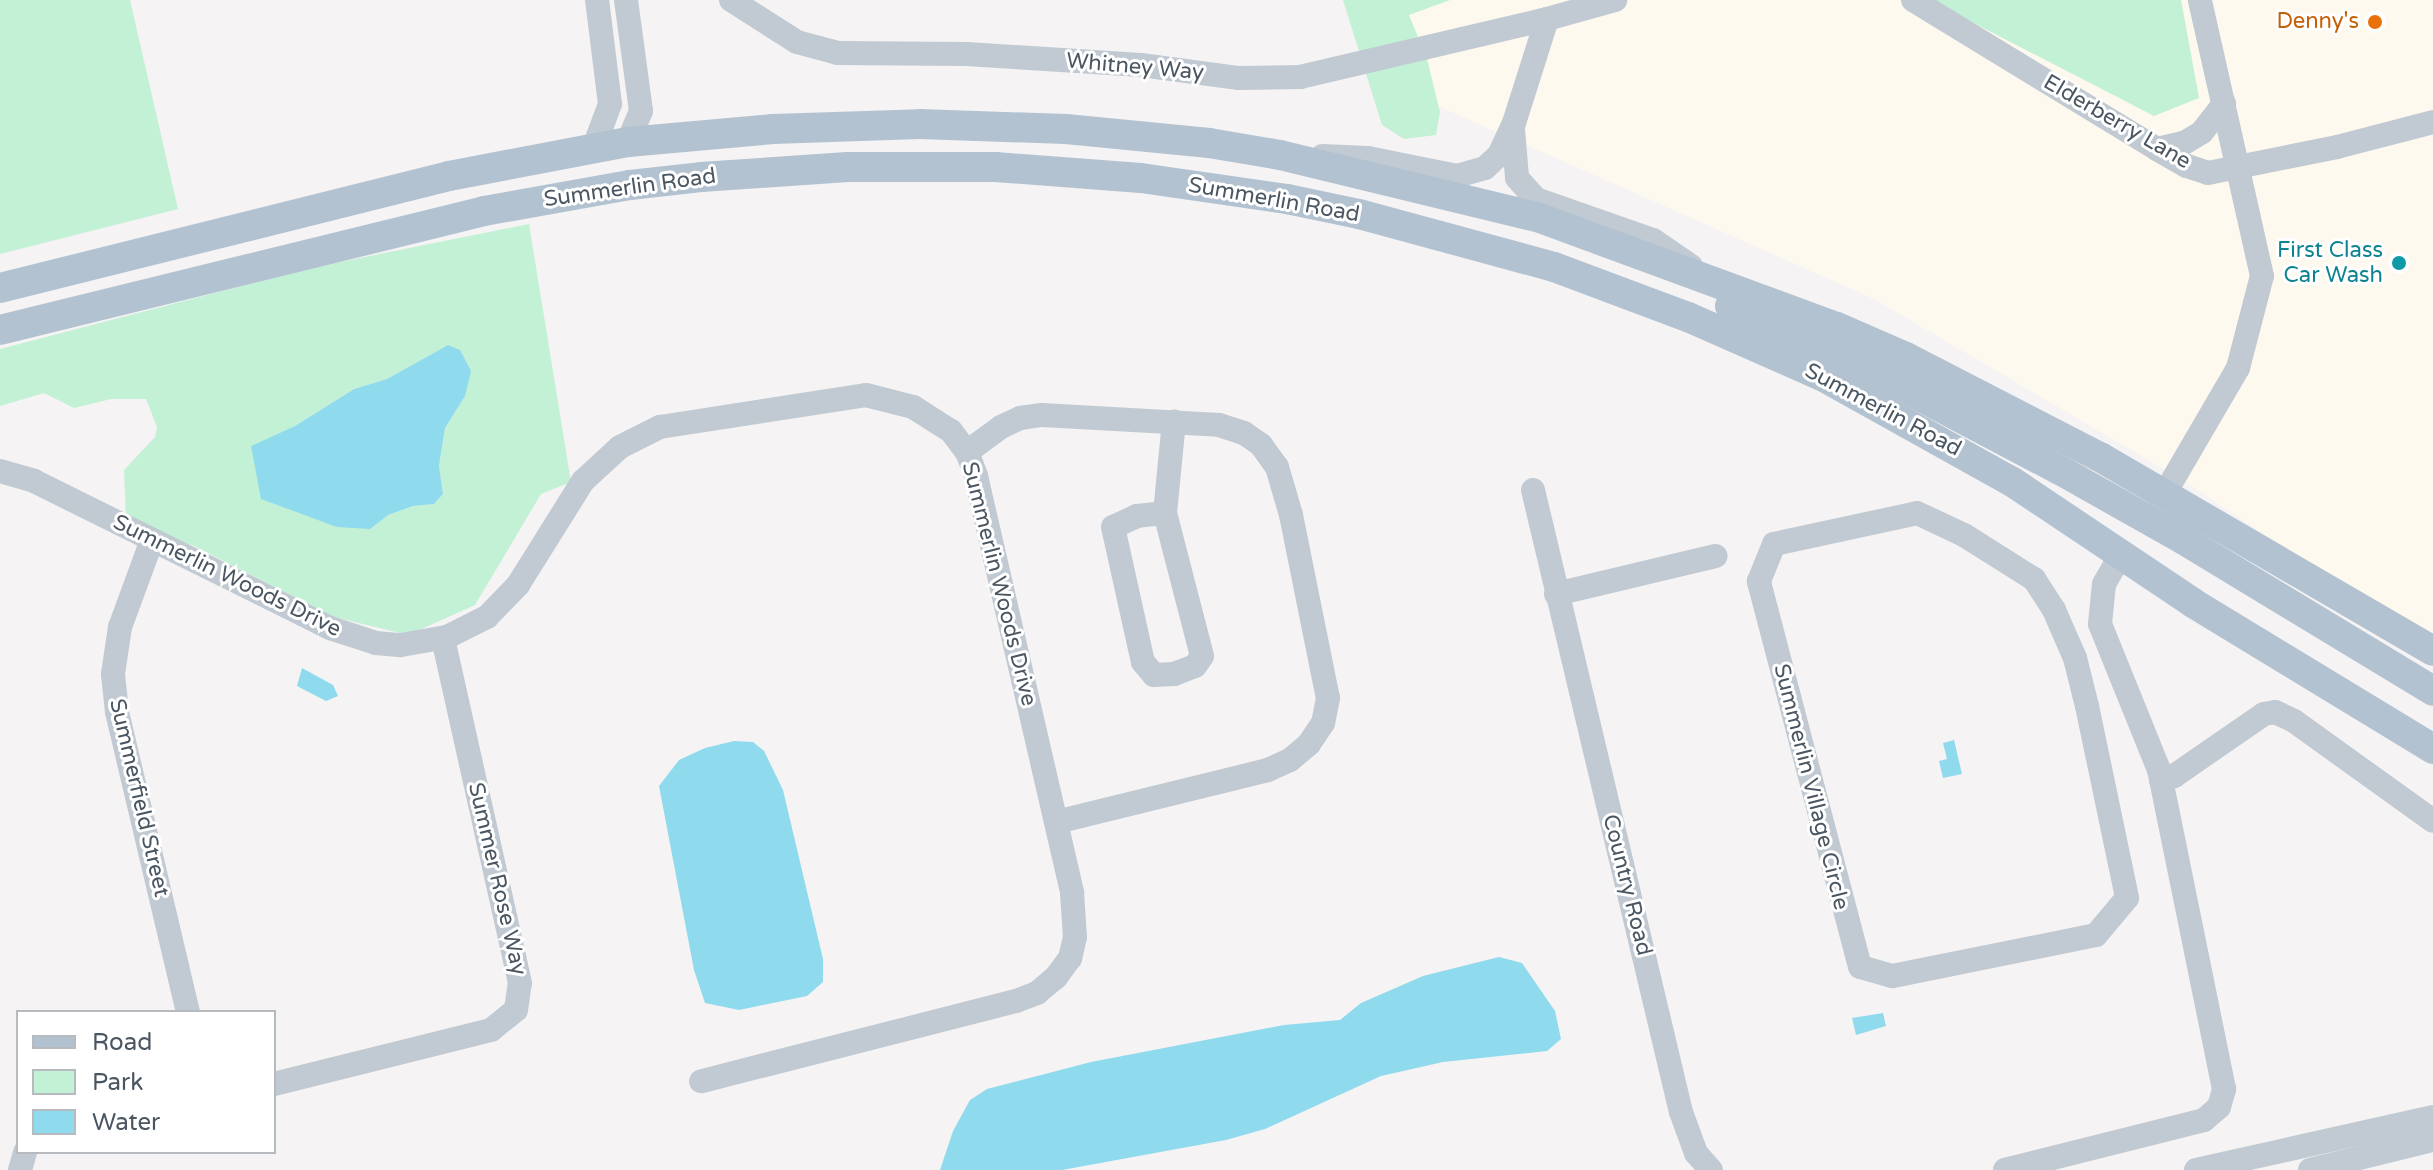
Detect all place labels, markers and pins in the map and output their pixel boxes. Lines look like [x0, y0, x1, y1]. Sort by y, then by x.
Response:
place label: Denny's [2277, 9, 2359, 35]
marker: Denny's [2366, 13, 2384, 31]
place label: First Class Car Wash [2277, 237, 2383, 288]
marker: First Class Car Wash [2390, 254, 2408, 272]

